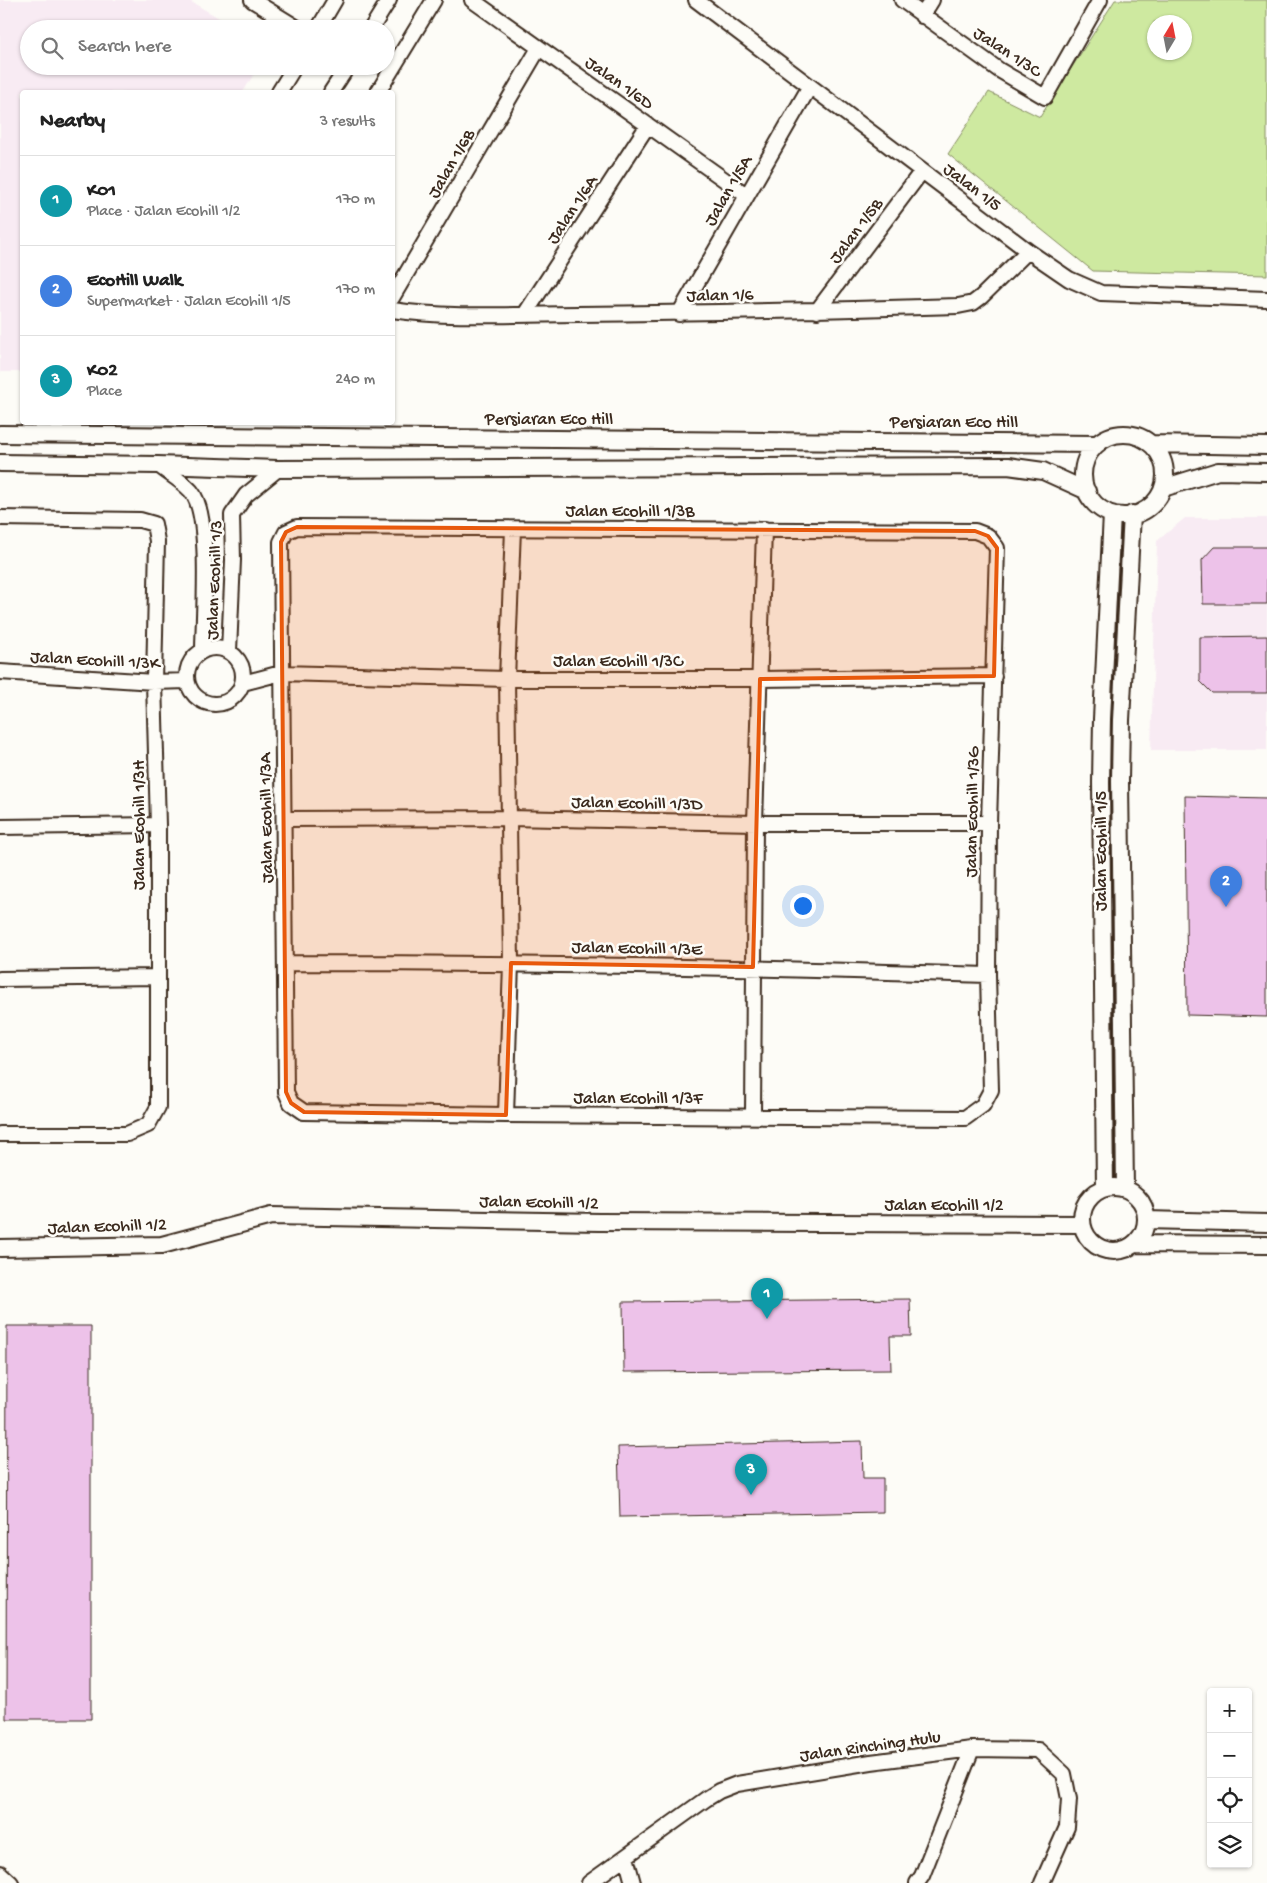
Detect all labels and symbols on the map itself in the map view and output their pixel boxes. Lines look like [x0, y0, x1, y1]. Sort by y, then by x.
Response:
north arrow [1147, 15, 1192, 60]
street label: Jalan 1/3C [969, 23, 1046, 84]
street label: Jalan 1/6D [580, 53, 657, 115]
street label: Jalan 1/6B [424, 125, 481, 203]
street label: Jalan 1/5A [701, 151, 758, 230]
street label: Jalan 1/5 [938, 159, 1005, 217]
street label: Jalan 1/6A [543, 171, 604, 249]
street label: Jalan 1/5B [826, 194, 889, 268]
street label: Jalan 1/6 [686, 285, 755, 308]
street label: Persiaran Eco Hill [484, 410, 613, 431]
street label: Persiaran Eco Hill [889, 413, 1018, 434]
street label: Jalan Ecohill 1/3B [566, 502, 695, 523]
street label: Jalan Ecohill 1/3 [203, 520, 228, 640]
street label: Jalan Ecohill 1/3K [30, 648, 162, 675]
street label: Jalan Ecohill 1/3C [553, 652, 684, 673]
street label: Jalan Ecohill 1/3G [962, 746, 985, 878]
street label: Jalan Ecohill 1/3A [256, 751, 279, 883]
street label: Jalan Ecohill 1/3H [130, 759, 151, 890]
street label: Jalan Ecohill 1/5 [1092, 791, 1113, 911]
street label: Jalan Ecohill 1/3D [571, 793, 703, 816]
pin: 2 [1210, 866, 1242, 907]
your location [790, 893, 816, 919]
street label: Jalan Ecohill 1/3E [571, 938, 703, 961]
street label: Jalan Ecohill 1/3F [574, 1089, 703, 1110]
street label: Jalan Ecohill 1/2 [479, 1192, 599, 1215]
street label: Jalan Ecohill 1/2 [884, 1196, 1004, 1217]
street label: Jalan Ecohill 1/2 [47, 1215, 167, 1240]
pin: 1 [751, 1278, 783, 1319]
pin: 3 [735, 1454, 767, 1495]
street label: Jalan Rinching Hulu [799, 1727, 943, 1768]

